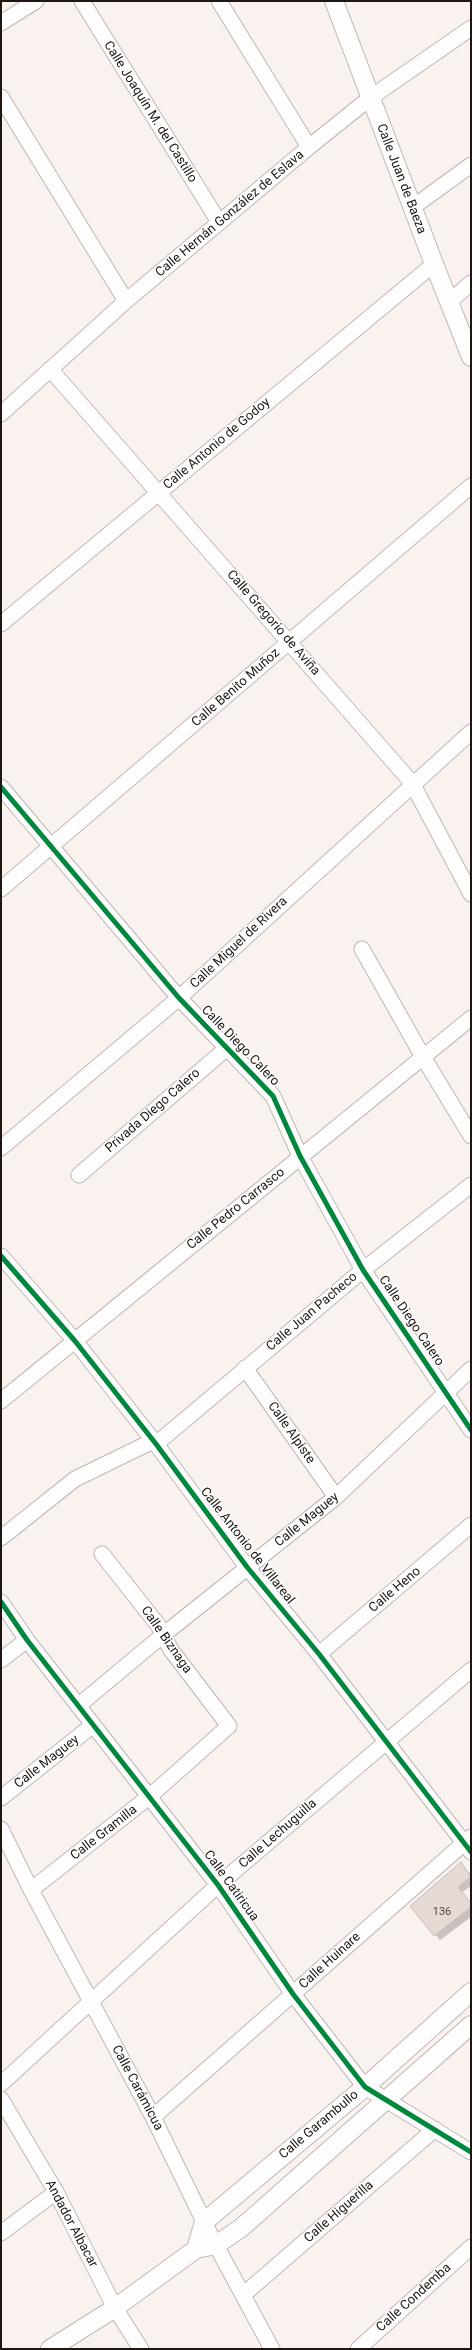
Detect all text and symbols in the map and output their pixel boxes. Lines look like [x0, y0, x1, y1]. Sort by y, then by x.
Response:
street label: Calle Joaquín M. del Castillo [100, 38, 200, 186]
street label: Calle Juan de Baeza [373, 122, 429, 236]
street label: Calle Hernán González de Eslava [153, 147, 307, 281]
street label: Calle Antonio de Godoy [160, 395, 274, 493]
street label: Calle Gregorio de Aviña [223, 567, 323, 679]
street label: Calle Benito Muñoz [189, 646, 283, 730]
street label: Calle Miguel de Rivera [187, 894, 291, 992]
street label: Calle Diego Calero [198, 1003, 282, 1089]
street label: Privada Diego Calero [102, 1066, 204, 1156]
street label: Calle Pedro Carrasco [184, 1165, 288, 1253]
street label: Calle Juan Pacheco [263, 1269, 361, 1355]
street label: Calle Diego Calero [375, 1273, 447, 1369]
street label: Calle Alpiste [264, 1399, 318, 1467]
street label: Calle Antonio de Villareal [197, 1485, 297, 1607]
street label: Calle Maguey [272, 1489, 342, 1551]
street label: Calle Heno [366, 1564, 424, 1616]
street label: Calle Biznaga [137, 1603, 195, 1677]
street label: Calle Maguey [12, 1732, 82, 1792]
street label: Calle Lechuguilla [236, 1796, 320, 1872]
street label: Calle Gramilla [68, 1802, 140, 1864]
street label: Calle Catiricua [200, 1848, 262, 1924]
house number: 136 [433, 1905, 451, 1919]
street label: Calle Huinare [296, 1929, 364, 1993]
street label: Calle Carámicua [108, 2043, 166, 2133]
street label: Calle Garambullo [276, 2087, 362, 2163]
street label: Andador Albacar [41, 2178, 101, 2270]
street label: Calle Higuerilla [301, 2178, 377, 2246]
street label: Calle Condemba [373, 2260, 455, 2336]

